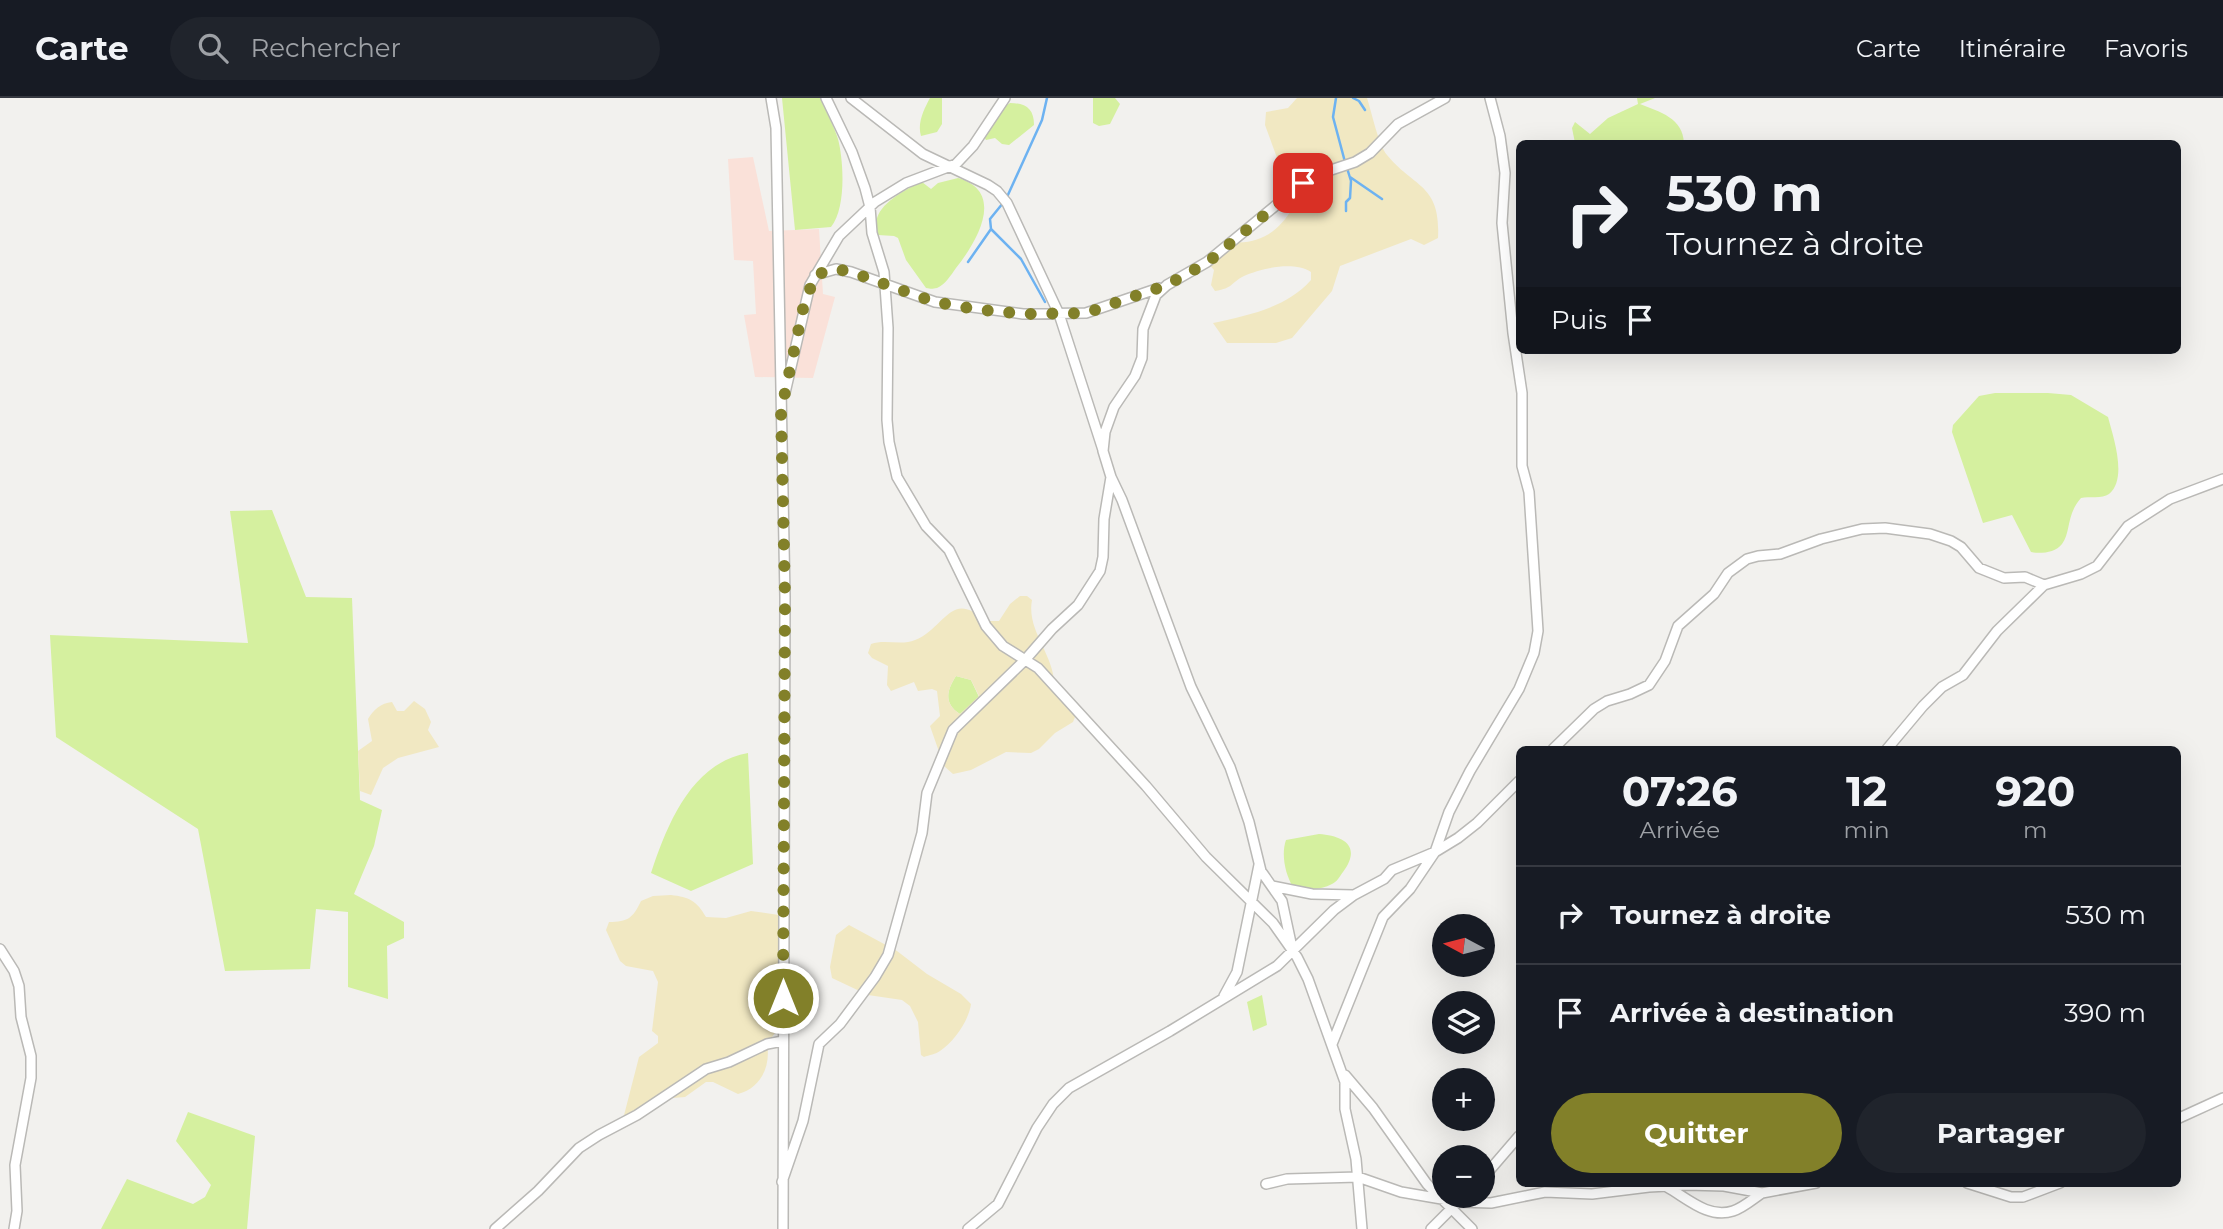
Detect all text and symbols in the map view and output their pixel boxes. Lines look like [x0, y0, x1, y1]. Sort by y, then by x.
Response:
search box [170, 17, 660, 80]
text: Carte [35, 28, 128, 68]
icon: search [194, 29, 232, 67]
text: Rechercher [250, 32, 401, 64]
text: Carte [1856, 34, 1921, 63]
text: Itinéraire [1959, 34, 2066, 63]
text: Favoris [2104, 34, 2188, 63]
pin [1273, 153, 1333, 213]
icon: arrive [1284, 164, 1322, 202]
text: 530 m [1666, 164, 1822, 223]
icon: right [1551, 168, 1642, 259]
text: Tournez à droite [1666, 224, 1924, 263]
icon: arrive [1621, 301, 1659, 339]
text: Puis [1551, 304, 1607, 336]
text: 07:26 [1622, 765, 1738, 817]
text: 12 [1846, 765, 1887, 817]
text: 920 [1995, 765, 2075, 817]
text: Arrivée [1639, 816, 1720, 844]
text: min [1844, 816, 1890, 844]
text: m [2023, 816, 2048, 844]
icon: right [1551, 896, 1589, 934]
text: Tournez à droite [1610, 899, 1831, 931]
text: 530 m [2065, 899, 2146, 931]
north arrow [1432, 914, 1494, 976]
map controls [1432, 914, 1495, 1208]
position arrow [746, 961, 820, 1035]
button: layers [1432, 991, 1495, 1054]
icon: arrive [1551, 994, 1589, 1032]
text: Arrivée à destination [1610, 997, 1894, 1029]
text: 390 m [2064, 997, 2146, 1029]
button: + [1432, 1068, 1495, 1131]
button: Quitter [1551, 1093, 1842, 1173]
button: Partager [1856, 1093, 2146, 1173]
button: − [1432, 1145, 1495, 1208]

